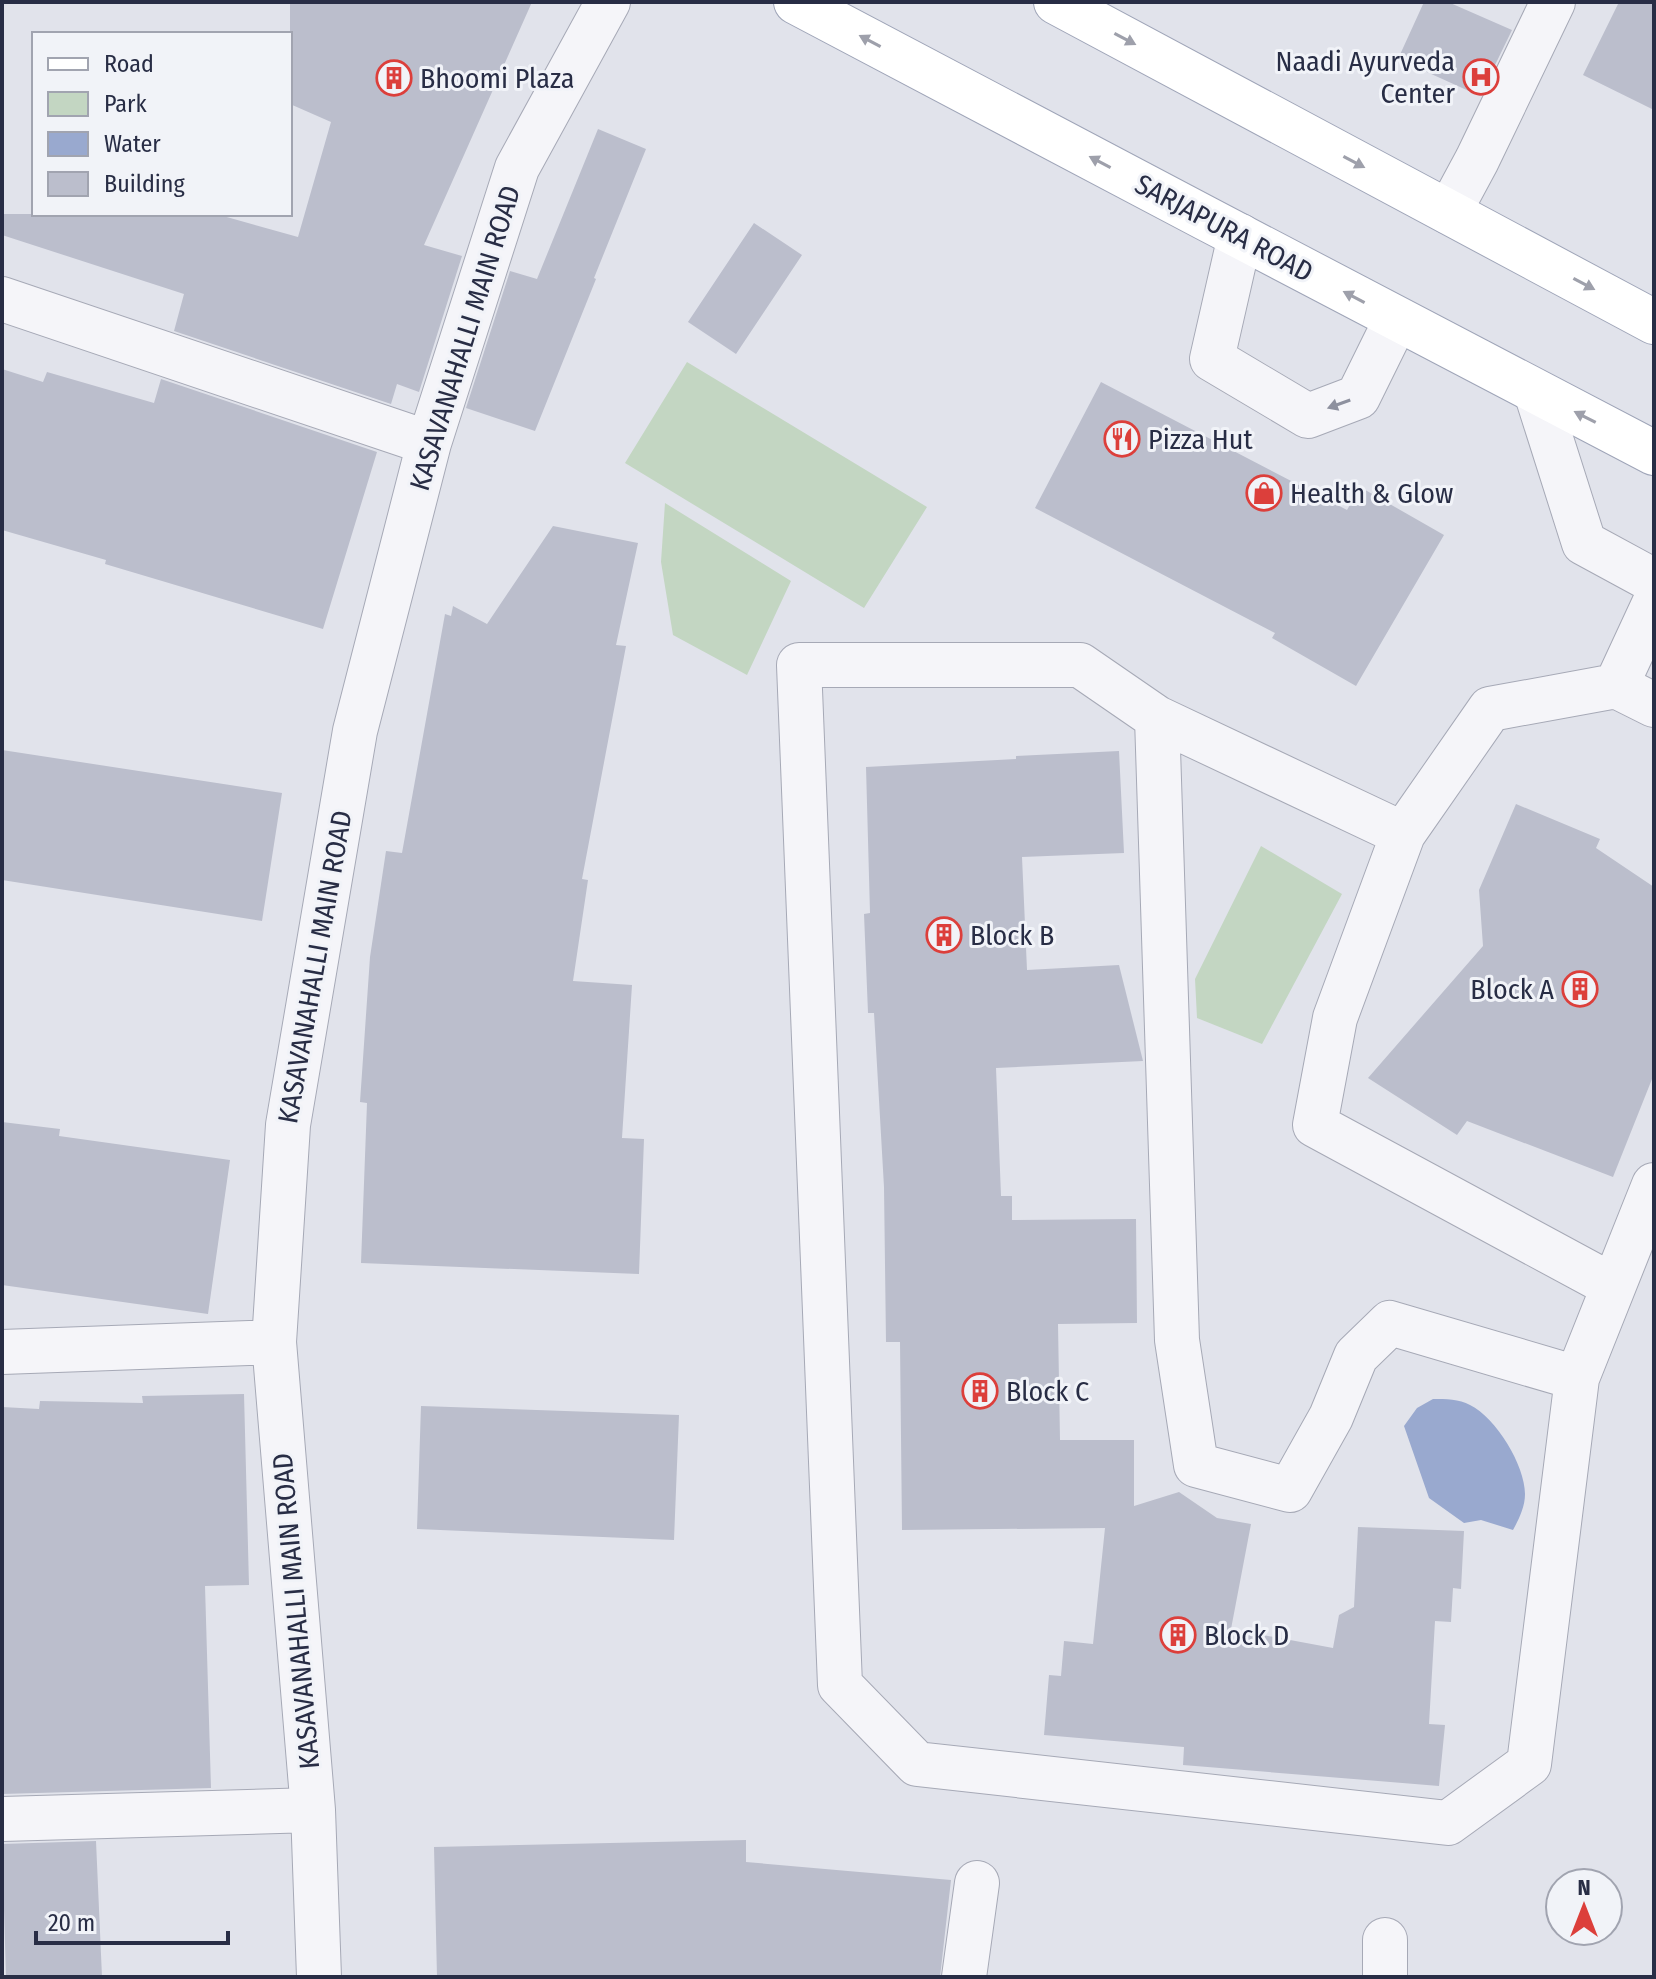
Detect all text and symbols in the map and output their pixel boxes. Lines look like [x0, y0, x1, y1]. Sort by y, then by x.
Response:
legend [32, 32, 292, 216]
one-way arrow [1114, 32, 1137, 45]
one-way arrow [858, 34, 881, 47]
place label: Naadi Ayurveda Center [1276, 45, 1455, 110]
text: Road [104, 50, 154, 78]
hospital icon: Naadi Ayurveda Center [1462, 58, 1500, 96]
building icon: Bhoomi Plaza [375, 59, 413, 97]
place label: Bhoomi Plaza [420, 62, 574, 95]
text: Park [104, 90, 147, 118]
text: Water [104, 130, 161, 158]
one-way arrow [1088, 155, 1111, 169]
one-way arrow [1343, 155, 1366, 168]
street label: SARJAPURA ROAD [1129, 167, 1319, 289]
text: Building [104, 170, 186, 198]
street label: KASAVANAHALLI MAIN ROAD [403, 181, 527, 495]
one-way arrow [1572, 278, 1595, 291]
one-way arrow [1343, 291, 1365, 305]
one-way arrow [1327, 398, 1351, 411]
one-way arrow [1573, 411, 1596, 424]
restaurant icon: Pizza Hut [1103, 420, 1141, 458]
place label: Pizza Hut [1148, 423, 1253, 456]
shop icon: Health & Glow [1245, 474, 1283, 512]
place label: Health & Glow [1290, 477, 1453, 510]
street label: KASAVANAHALLI MAIN ROAD [271, 808, 359, 1126]
building icon: Block B [925, 916, 963, 954]
place label: Block B [970, 919, 1054, 952]
building icon: Block A [1561, 970, 1599, 1008]
place label: Block A [1470, 973, 1554, 1006]
building icon: Block C [961, 1372, 999, 1410]
place label: Block C [1006, 1375, 1089, 1408]
street label: KASAVANAHALLI MAIN ROAD [266, 1452, 326, 1770]
building icon: Block D [1159, 1616, 1197, 1654]
place label: Block D [1204, 1619, 1289, 1652]
north arrow [1544, 1867, 1624, 1947]
text: N [1577, 1874, 1591, 1901]
scale bar [36, 1895, 228, 1945]
text: 20 m [48, 1909, 95, 1937]

